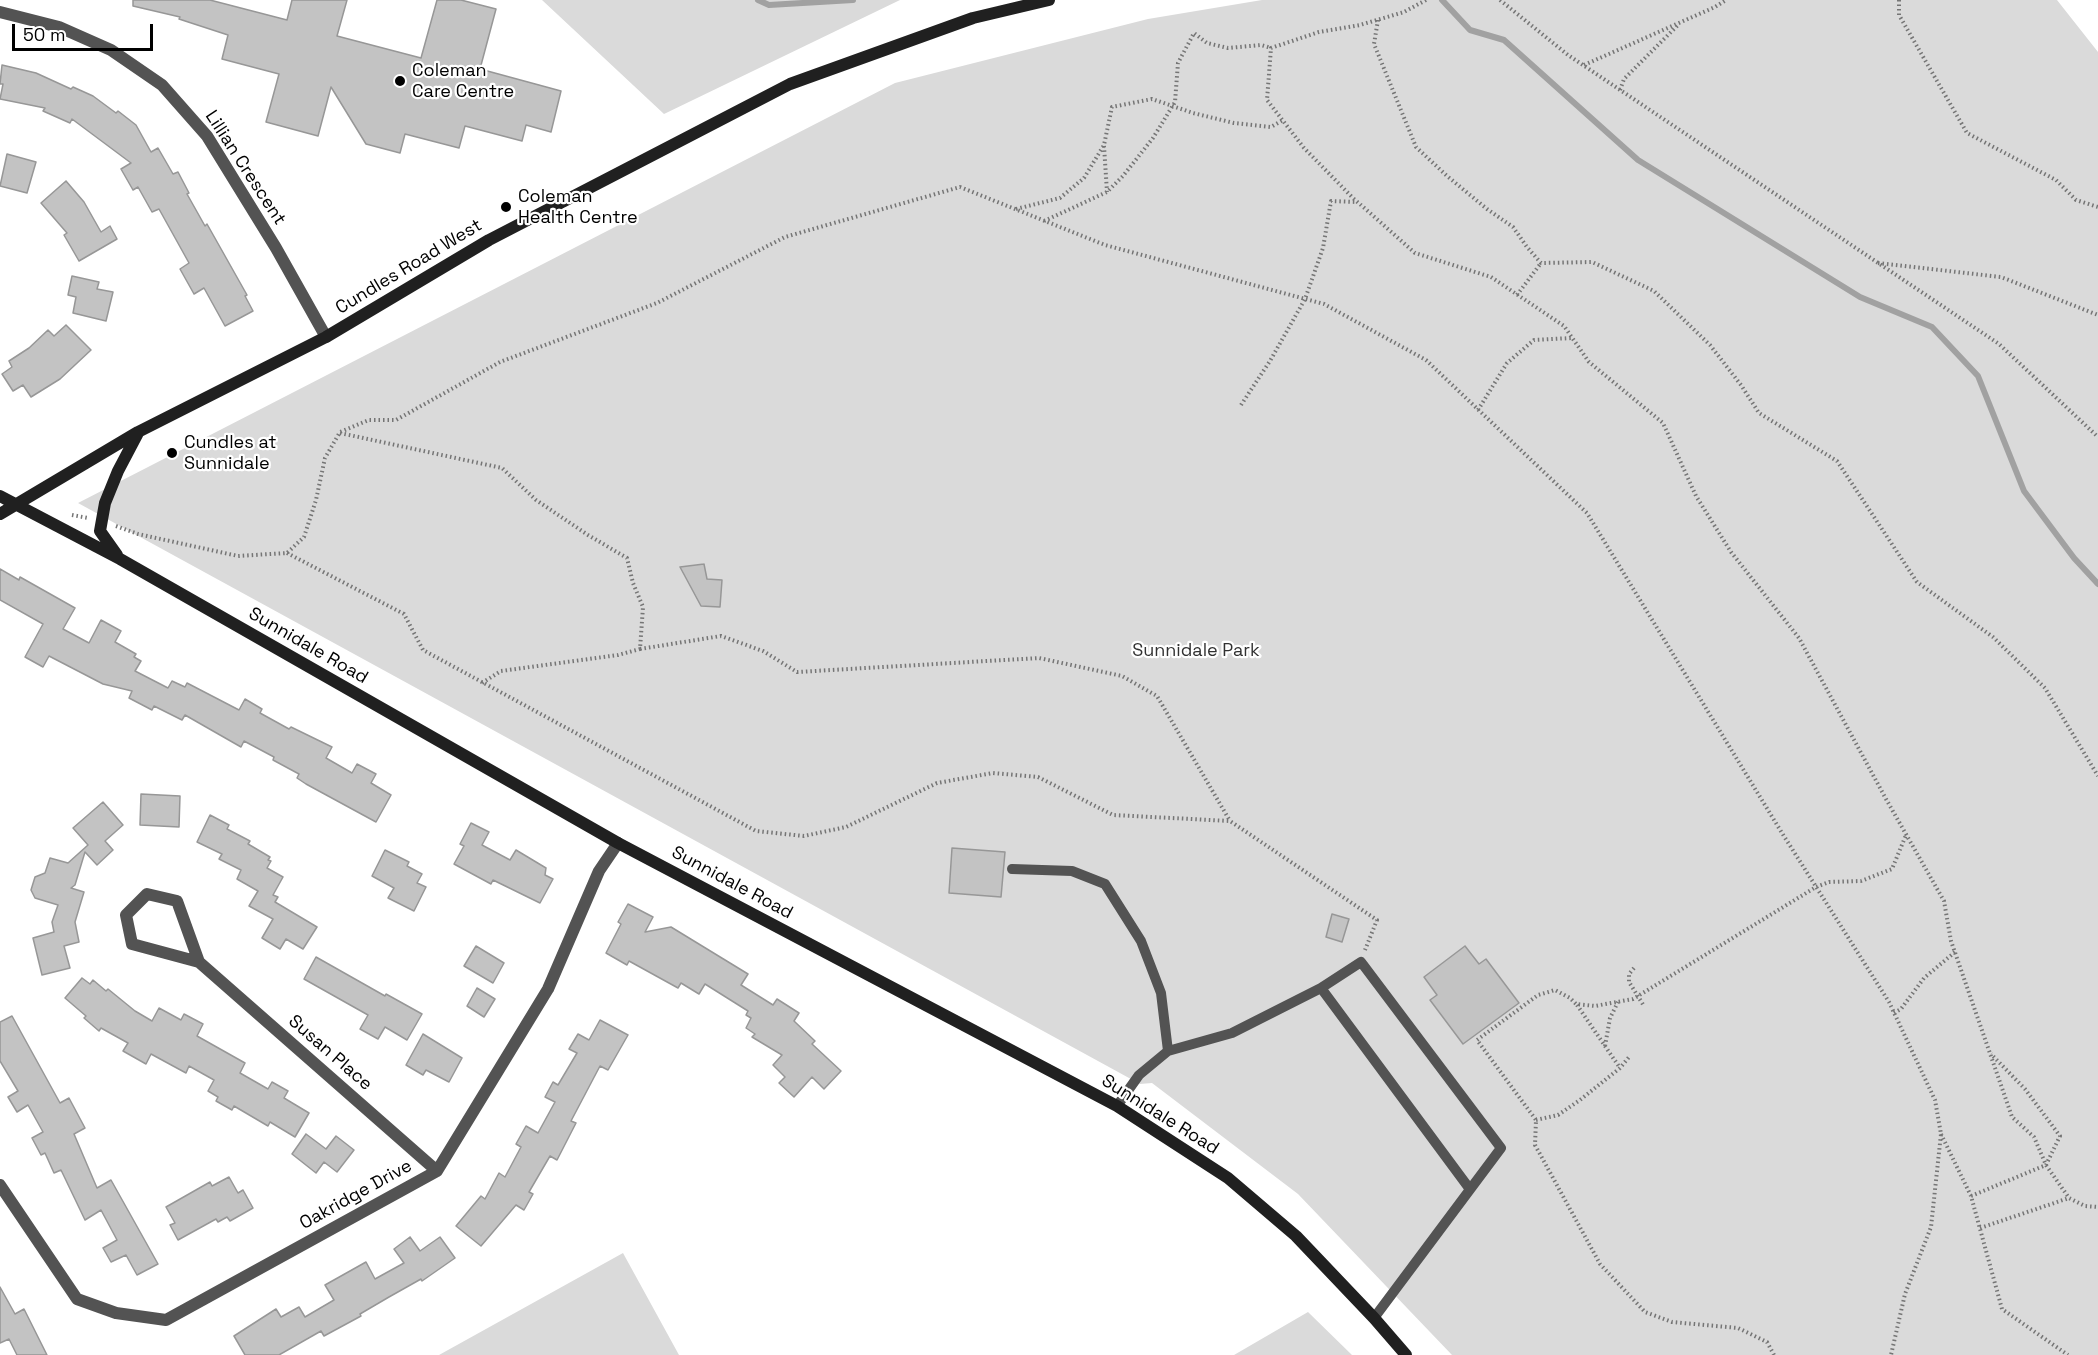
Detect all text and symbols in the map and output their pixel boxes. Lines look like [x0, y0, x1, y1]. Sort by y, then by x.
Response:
scale bar [15, 12, 156, 50]
text: 50 m [23, 23, 65, 46]
place label: Coleman Care Centre [412, 60, 514, 103]
marker: Coleman Care Centre [393, 74, 407, 88]
street label: Lillian Crescent [200, 107, 290, 229]
place label: Coleman Health Centre [518, 186, 638, 228]
marker: Coleman Health Centre [499, 200, 513, 214]
street label: Cundles Road West [332, 215, 486, 319]
place label: Cundles at Sunnidale [184, 432, 276, 474]
marker: Cundles at Sunnidale [165, 446, 179, 460]
street label: Sunnidale Road [244, 603, 372, 689]
park label: Sunnidale Park [1132, 640, 1260, 662]
street label: Sunnidale Road [668, 842, 796, 924]
street label: Susan Place [284, 1011, 376, 1095]
street label: Sunnidale Road [1097, 1070, 1223, 1160]
street label: Oakridge Drive [296, 1155, 416, 1235]

